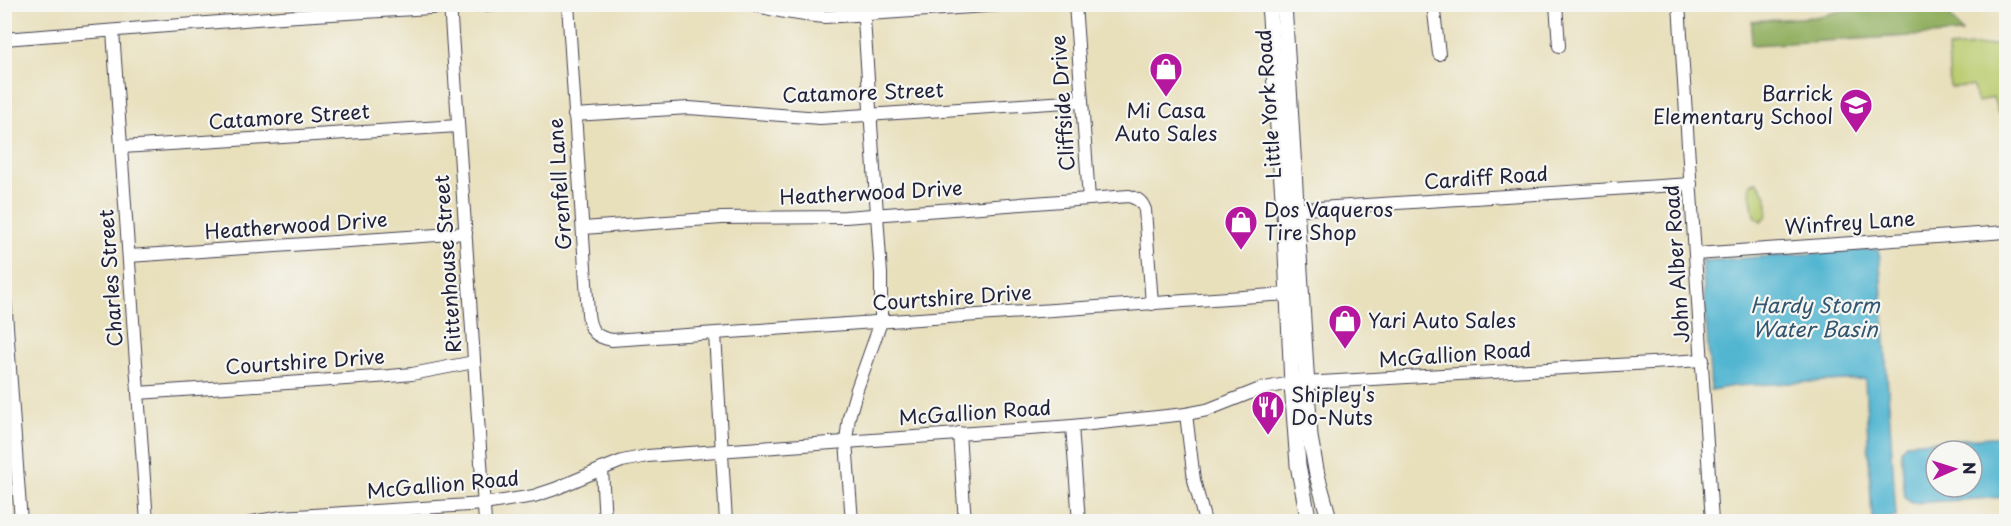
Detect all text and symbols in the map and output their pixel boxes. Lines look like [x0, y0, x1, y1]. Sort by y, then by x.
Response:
street label: Little York Road [1248, 28, 1288, 180]
street label: Cliffside Drive [1042, 34, 1082, 172]
shop icon: Mi Casa Auto Sales [1148, 51, 1184, 98]
street label: Catamore Street [782, 74, 944, 110]
place label: Barrick Elementary School [1653, 78, 1833, 131]
school or university icon: Barrick Elementary School [1838, 87, 1874, 134]
street label: Catamore Street [207, 95, 371, 137]
place label: Mi Casa Auto Sales [1115, 95, 1217, 148]
street label: Grenfell Lane [539, 117, 579, 251]
street label: Cardiff Road [1423, 158, 1549, 196]
street label: Heatherwood Drive [779, 172, 963, 212]
street label: Rittenhouse Street [426, 174, 468, 354]
street label: John Alber Road [1656, 184, 1696, 344]
place label: Dos Vaqueros Tire Shop [1264, 194, 1393, 247]
street label: Winfrey Lane [1784, 202, 1916, 242]
street label: Heatherwood Drive [204, 204, 388, 246]
shop icon: Dos Vaqueros Tire Shop [1223, 204, 1259, 251]
street label: Charles Street [90, 208, 130, 348]
street label: Courtshire Drive [871, 276, 1033, 318]
water label: Hardy Storm Water Basin [1750, 288, 1881, 344]
shop icon: Yari Auto Sales [1327, 303, 1363, 350]
place label: Yari Auto Sales [1368, 305, 1516, 335]
street label: McGallion Road [1378, 334, 1532, 374]
street label: Courtshire Drive [224, 340, 386, 382]
place label: Shipley's Do-Nuts [1291, 379, 1375, 432]
restaurant icon: Shipley's Do-Nuts [1250, 389, 1286, 436]
street label: McGallion Road [898, 392, 1052, 432]
north arrow [1924, 439, 1984, 499]
text: N [1958, 461, 1982, 475]
street label: McGallion Road [365, 462, 520, 506]

